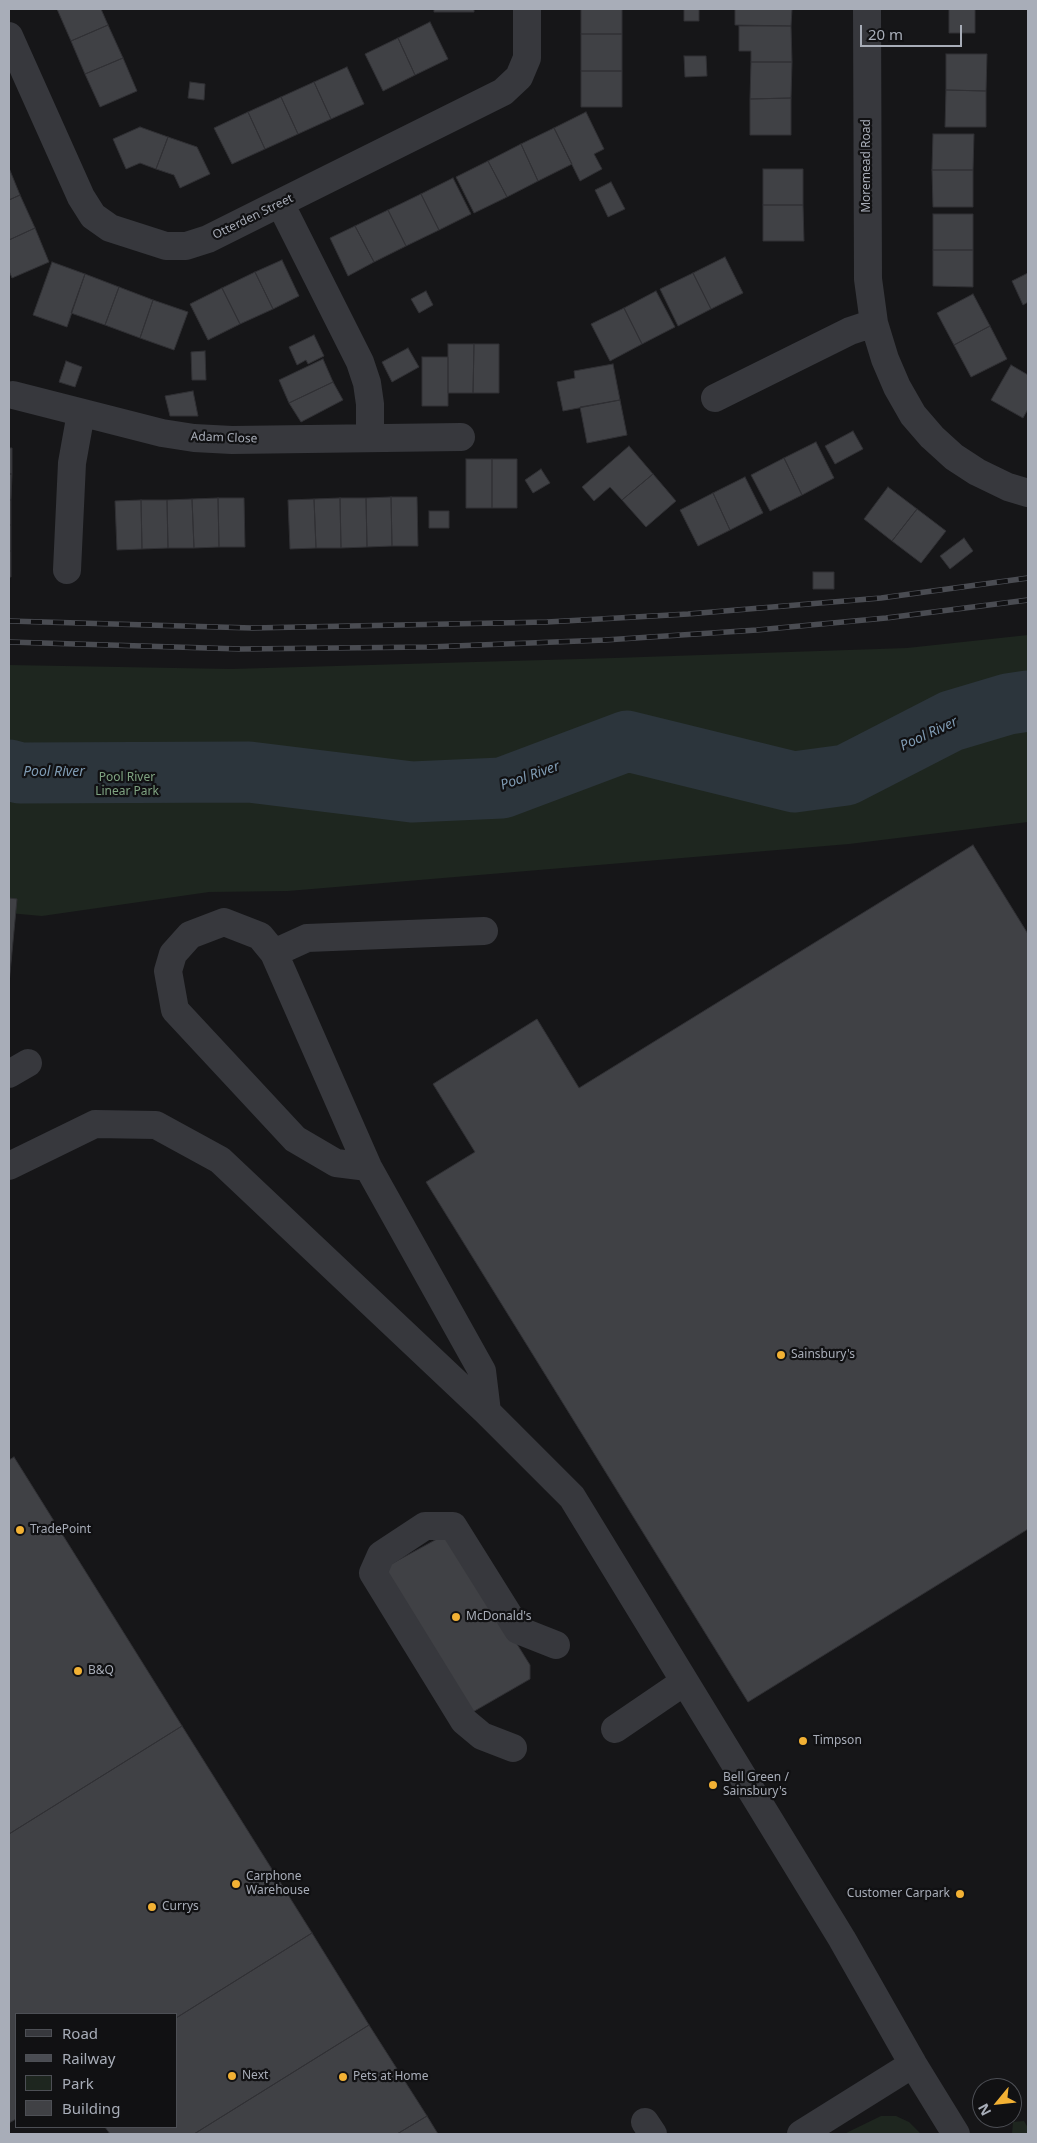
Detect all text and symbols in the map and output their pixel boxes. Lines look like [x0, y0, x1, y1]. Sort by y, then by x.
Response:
scale bar [862, 15, 964, 47]
text: 20 m [868, 24, 903, 44]
street label: Moremead Road [860, 119, 874, 213]
street label: Otterden Street [210, 191, 296, 243]
street label: Adam Close [190, 430, 258, 446]
water label: Pool River [897, 713, 961, 755]
water label: Pool River [498, 758, 562, 794]
water label: Pool River [23, 764, 85, 780]
park label: Pool River Linear Park [95, 771, 159, 799]
place label: Sainsbury's [791, 1348, 855, 1362]
marker: Sainsbury's [775, 1349, 787, 1361]
place label: TradePoint [30, 1523, 91, 1537]
marker: TradePoint [14, 1524, 26, 1536]
place label: McDonald's [466, 1610, 531, 1624]
marker: McDonald's [450, 1611, 462, 1623]
place label: B&Q [88, 1664, 114, 1678]
marker: B&Q [72, 1665, 84, 1677]
place label: Timpson [813, 1734, 862, 1748]
marker: Timpson [797, 1735, 809, 1747]
place label: Bell Green / Sainsbury's [723, 1771, 789, 1799]
marker: Bell Green / Sainsbury's [707, 1779, 719, 1791]
place label: Carphone Warehouse [246, 1870, 310, 1898]
marker: Carphone Warehouse [230, 1878, 242, 1890]
place label: Customer Carpark [847, 1887, 950, 1901]
marker: Customer Carpark [954, 1888, 966, 1900]
place label: Currys [162, 1900, 199, 1914]
marker: Currys [146, 1901, 158, 1913]
legend [15, 2013, 178, 2128]
text: Road [62, 2023, 98, 2043]
text: Railway [62, 2048, 115, 2068]
place label: Next [242, 2069, 268, 2083]
marker: Next [226, 2070, 238, 2082]
place label: Pets at Home [353, 2070, 429, 2084]
marker: Pets at Home [337, 2071, 349, 2083]
text: Park [62, 2073, 94, 2093]
north arrow [972, 2078, 1022, 2128]
text: Building [62, 2098, 120, 2118]
text: N [973, 2100, 995, 2119]

